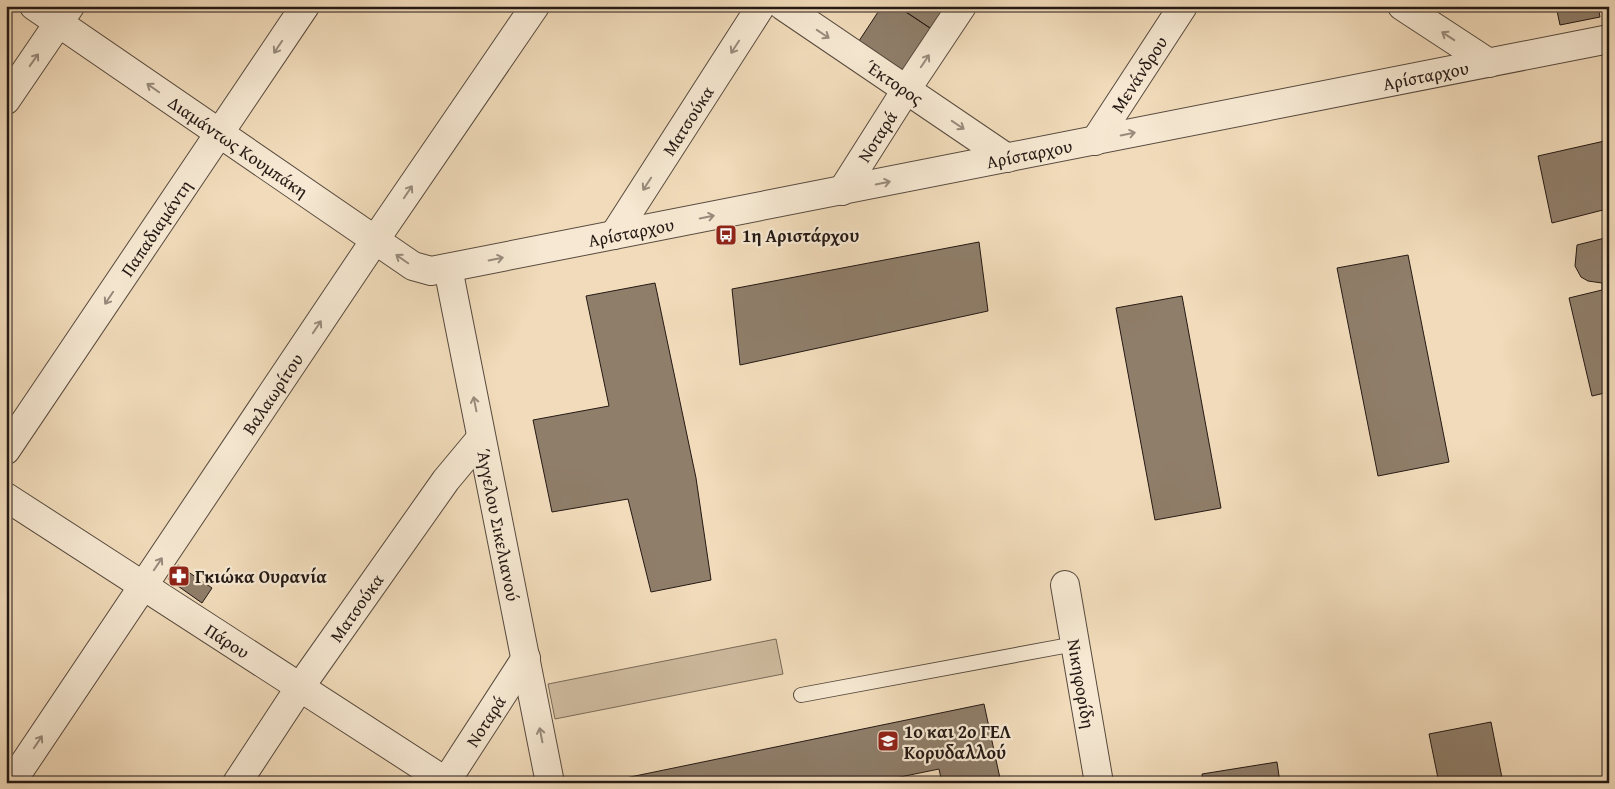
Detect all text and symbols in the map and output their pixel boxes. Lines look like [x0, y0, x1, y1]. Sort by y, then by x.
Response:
one-way arrow [816, 29, 830, 39]
street label: Μενάνδρου [1104, 30, 1174, 118]
one-way arrow [1441, 31, 1455, 41]
one-way arrow [273, 39, 283, 53]
one-way arrow [729, 40, 739, 54]
street label: Έκτορος [860, 52, 930, 111]
one-way arrow [29, 53, 39, 67]
street label: Αρίσταρχου [1380, 53, 1471, 97]
one-way arrow [920, 54, 930, 68]
street label: Ματσούκα [655, 80, 720, 161]
one-way arrow [146, 83, 160, 93]
street label: Διαμάντως Κουμπάκη [163, 89, 314, 204]
street label: Νοταρά [850, 105, 903, 167]
one-way arrow [951, 120, 965, 130]
one-way arrow [1120, 129, 1136, 138]
street label: Αρίσταρχου [984, 132, 1075, 175]
street label: Παπαδιαμάντη [113, 174, 198, 282]
one-way arrow [642, 177, 652, 191]
one-way arrow [875, 177, 891, 187]
one-way arrow [403, 186, 413, 200]
street label: Αρίσταρχου [586, 210, 676, 253]
one-way arrow [698, 212, 714, 222]
place label: 1η Αριστάρχου [742, 222, 859, 249]
bus stop icon: 1η Αριστάρχου [714, 223, 738, 247]
one-way arrow [395, 254, 409, 264]
one-way arrow [487, 254, 503, 263]
one-way arrow [104, 290, 114, 304]
one-way arrow [311, 320, 322, 334]
street label: Βαλαωρίτου [235, 347, 309, 440]
one-way arrow [469, 396, 479, 412]
street label: Άγγελου Σικελιανού [471, 447, 527, 603]
one-way arrow [153, 557, 163, 571]
place label: Γκιώκα Ουρανία [195, 563, 327, 590]
pharmacy icon: Γκιώκα Ουρανία [167, 564, 191, 588]
street label: Ματσούκα [322, 568, 390, 647]
street label: Πάρου [200, 616, 255, 665]
street label: Νικηφορίδη [1061, 637, 1103, 730]
street label: Νοταρά [458, 690, 512, 752]
place label: 1o και 2ο ΓΕΛ Κορυδαλλού [904, 718, 1012, 766]
one-way arrow [535, 727, 545, 743]
school or university icon: 1o και 2ο ΓΕΛ Κορυδαλλού [876, 729, 900, 753]
one-way arrow [33, 736, 43, 750]

